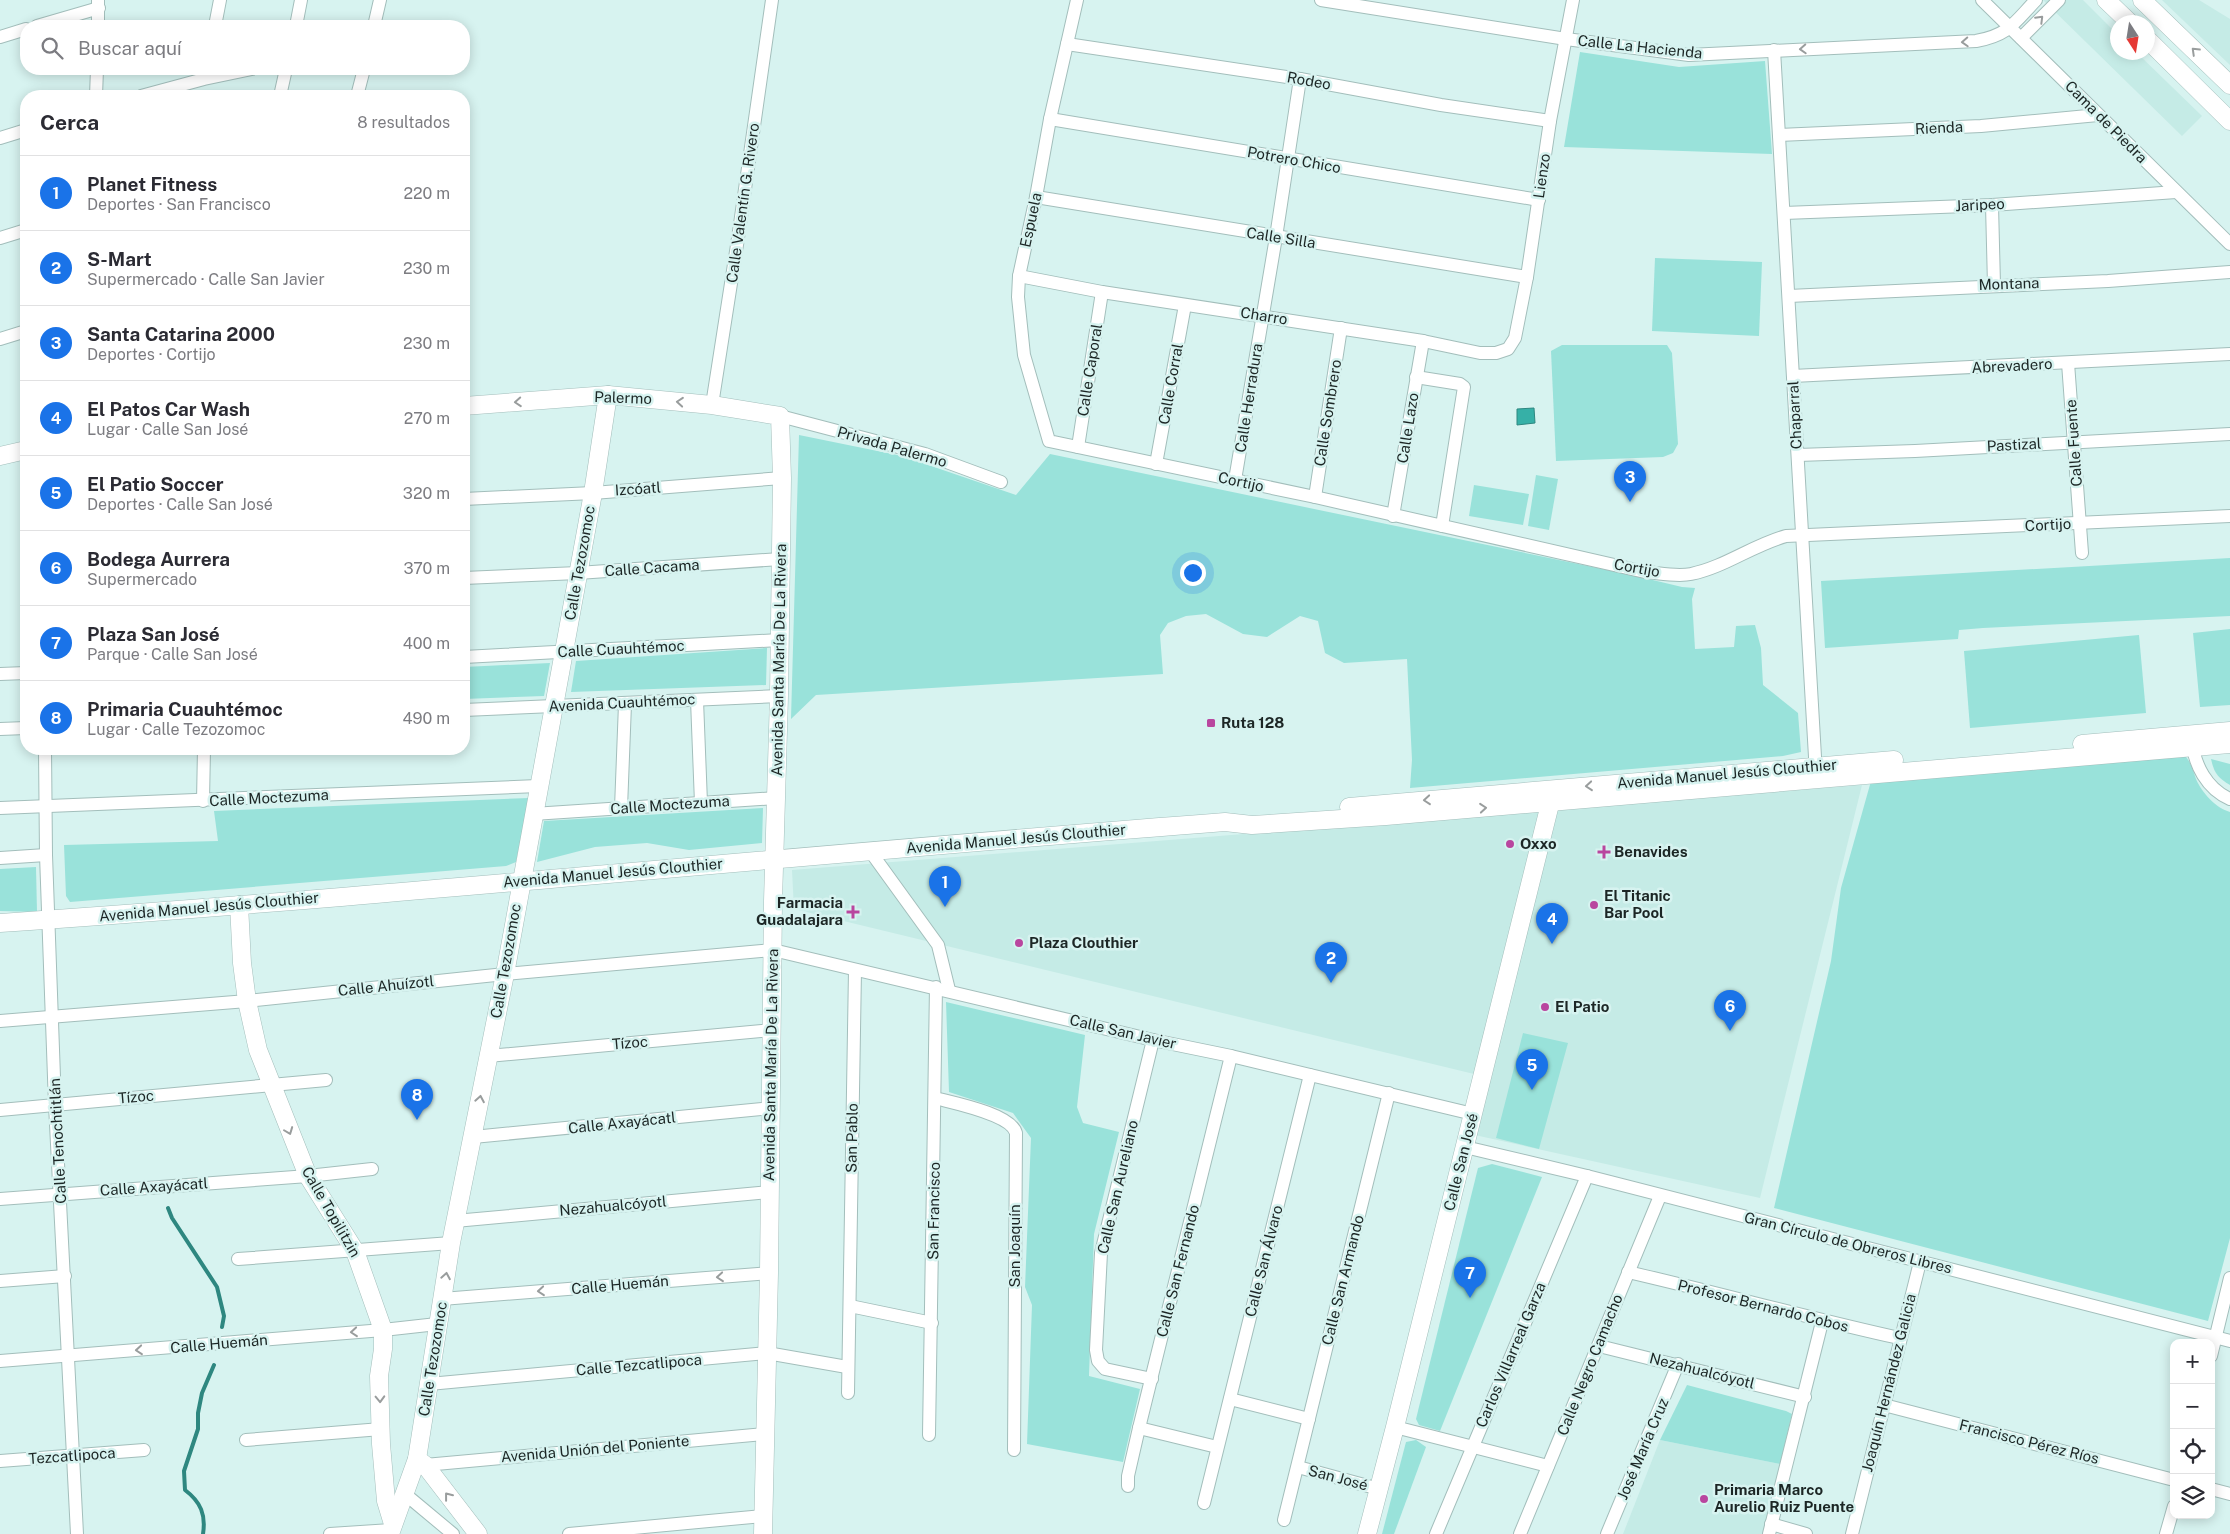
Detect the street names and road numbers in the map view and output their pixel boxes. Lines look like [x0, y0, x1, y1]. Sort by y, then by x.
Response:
street label: Calle La Hacienda [1577, 31, 1703, 62]
street label: Rodeo [1286, 68, 1332, 93]
street label: Cama de Piedra [2062, 77, 2151, 166]
street label: Rienda [1914, 118, 1963, 137]
street label: Calle Valentín G. Rivero [723, 122, 762, 284]
street label: Potrero Chico [1246, 143, 1342, 176]
street label: Lienzo [1530, 152, 1553, 199]
street label: Espuela [1016, 191, 1045, 249]
street label: Jaripeo [1955, 195, 2005, 214]
street label: Calle Silla [1245, 224, 1317, 251]
street label: Montana [1978, 274, 2040, 293]
street label: Charro [1239, 303, 1289, 328]
street label: Calle Caporal [1074, 322, 1105, 417]
street label: Calle Corral [1155, 342, 1186, 426]
street label: Calle Herradura [1231, 342, 1266, 454]
street label: Abrevadero [1971, 355, 2053, 376]
street label: Calle Sombrero [1311, 358, 1344, 468]
street label: Chaparral [1784, 380, 1805, 450]
street label: Palermo [594, 388, 652, 407]
street label: Calle Lazo [1394, 391, 1421, 464]
street label: Calle Fuente [2062, 399, 2085, 487]
street label: Privada Palermo [835, 423, 949, 470]
street label: Pastizal [1986, 435, 2042, 454]
street label: Cortijo [1217, 468, 1266, 495]
street label: Izcóatl [614, 478, 662, 499]
street label: Calle Tezozomoc [561, 504, 598, 621]
street label: Cortijo [2024, 515, 2072, 534]
street label: Avenida Santa María De La Rivera [768, 544, 789, 776]
street label: Cortijo [1613, 555, 1661, 580]
street label: Calle Cacama [604, 556, 700, 579]
street label: Calle Cuauhtémoc [557, 637, 685, 660]
street label: Avenida Cuauhtémoc [548, 690, 696, 715]
street label: Avenida Manuel Jesús Clouthier [1616, 755, 1838, 792]
street label: Calle Moctezuma [209, 786, 329, 809]
street label: Calle Moctezuma [610, 792, 730, 817]
street label: Avenida Manuel Jesús Clouthier [905, 820, 1127, 857]
street label: Avenida Manuel Jesús Clouthier [502, 854, 724, 891]
street label: Avenida Manuel Jesús Clouthier [98, 888, 320, 925]
street label: Calle Tezozomoc [487, 902, 524, 1019]
street label: Avenida Santa María De La Rivera [760, 949, 781, 1181]
street label: Calle Ahuízotl [337, 972, 435, 999]
street label: Calle San Javier [1068, 1011, 1178, 1052]
street label: Tízoc [611, 1032, 649, 1053]
street label: Calle Tenochtitlán [46, 1078, 69, 1204]
street label: Tízoc [117, 1086, 155, 1107]
street label: San Pablo [842, 1103, 861, 1173]
street label: Calle Axayácatl [567, 1108, 677, 1137]
street label: Calle San José [1440, 1111, 1481, 1212]
street label: Calle San Aureliano [1094, 1118, 1141, 1255]
street label: San Francisco [924, 1162, 943, 1260]
street label: Calle Topilitzin [299, 1163, 364, 1260]
street label: Calle Axayácatl [99, 1174, 209, 1199]
street label: Nezahualcóyotl [559, 1192, 667, 1219]
street label: Calle San Fernando [1153, 1203, 1202, 1339]
street label: Calle San Álvaro [1241, 1203, 1286, 1318]
street label: San Joaquín [1006, 1204, 1023, 1288]
street label: Gran Círculo de Obreros Libres [1742, 1208, 1954, 1277]
street label: Calle San Armando [1318, 1213, 1367, 1347]
street label: Calle Huemán [571, 1272, 669, 1297]
street label: Profesor Bernardo Cobos [1676, 1276, 1850, 1335]
street label: Carlos Villarreal Garza [1472, 1280, 1549, 1430]
street label: Calle Negro Camacho [1553, 1292, 1626, 1438]
street label: Joaquín Hernández Galicia [1858, 1292, 1919, 1474]
street label: Calle Tezozomoc [415, 1300, 450, 1418]
street label: Calle Huemán [170, 1331, 268, 1356]
street label: Nezahualcóyotl [1648, 1349, 1756, 1392]
street label: Calle Tezcatlipoca [575, 1351, 703, 1378]
street label: José María Cruz [1613, 1395, 1672, 1502]
street label: Francisco Pérez Ríos [1957, 1416, 2101, 1467]
street label: Avenida Unión del Poniente [500, 1432, 690, 1465]
street label: Tezcatlipoca [28, 1444, 116, 1467]
street label: San José [1306, 1461, 1370, 1494]

